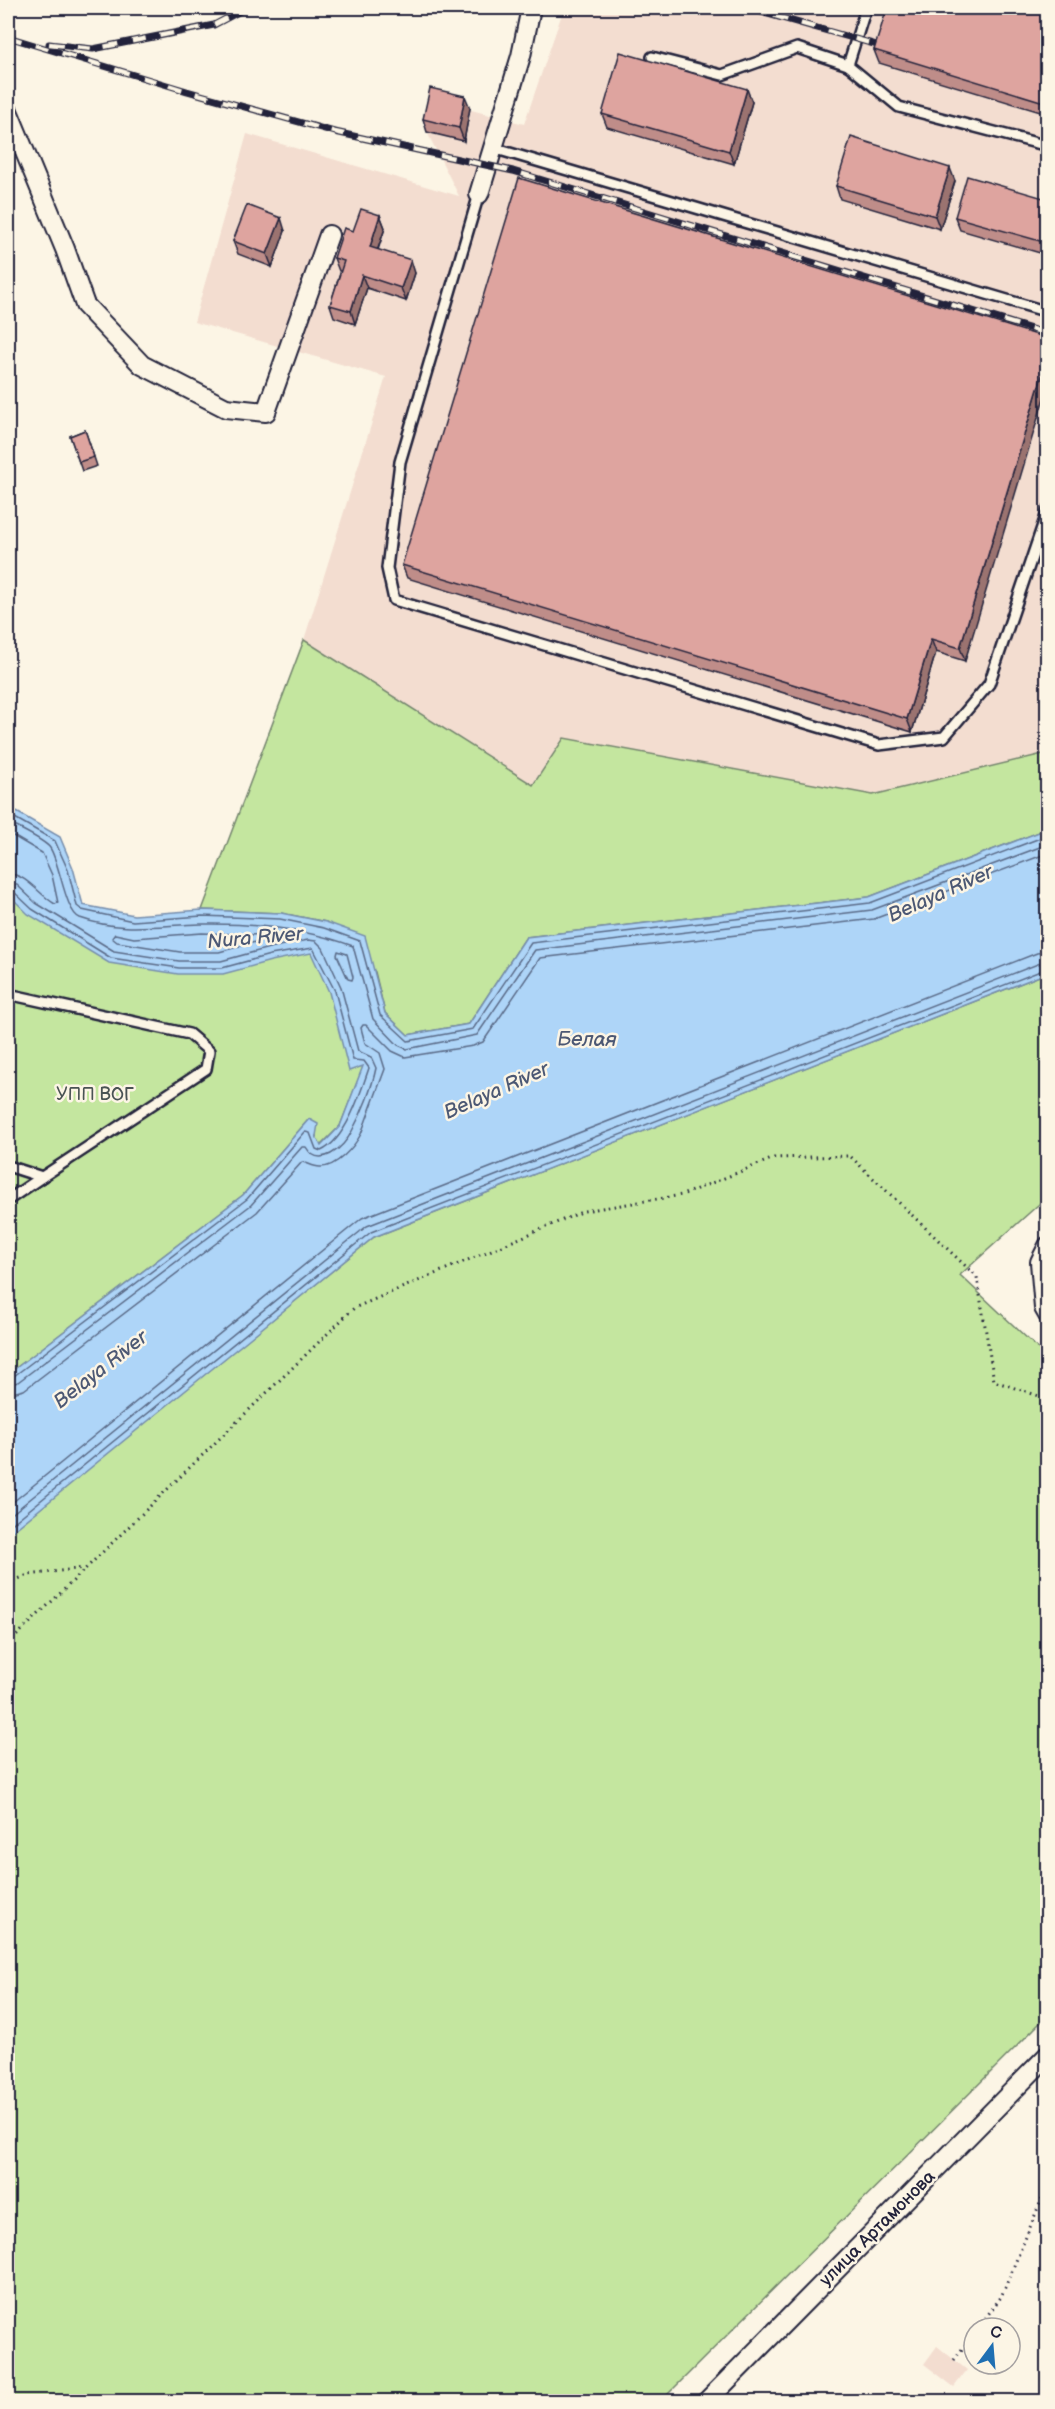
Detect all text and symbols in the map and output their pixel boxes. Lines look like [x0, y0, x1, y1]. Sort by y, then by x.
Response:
water label: Belaya River [884, 859, 998, 928]
water label: Nura River [206, 922, 306, 954]
water label: Белая [557, 1028, 617, 1052]
water label: Belaya River [440, 1056, 554, 1125]
park label: УПП ВОГ [56, 1084, 134, 1105]
water label: Belaya River [49, 1325, 154, 1414]
street label: улица Артамонова [815, 2166, 940, 2291]
north arrow [962, 2316, 1022, 2376]
text: С [988, 2322, 1004, 2344]

